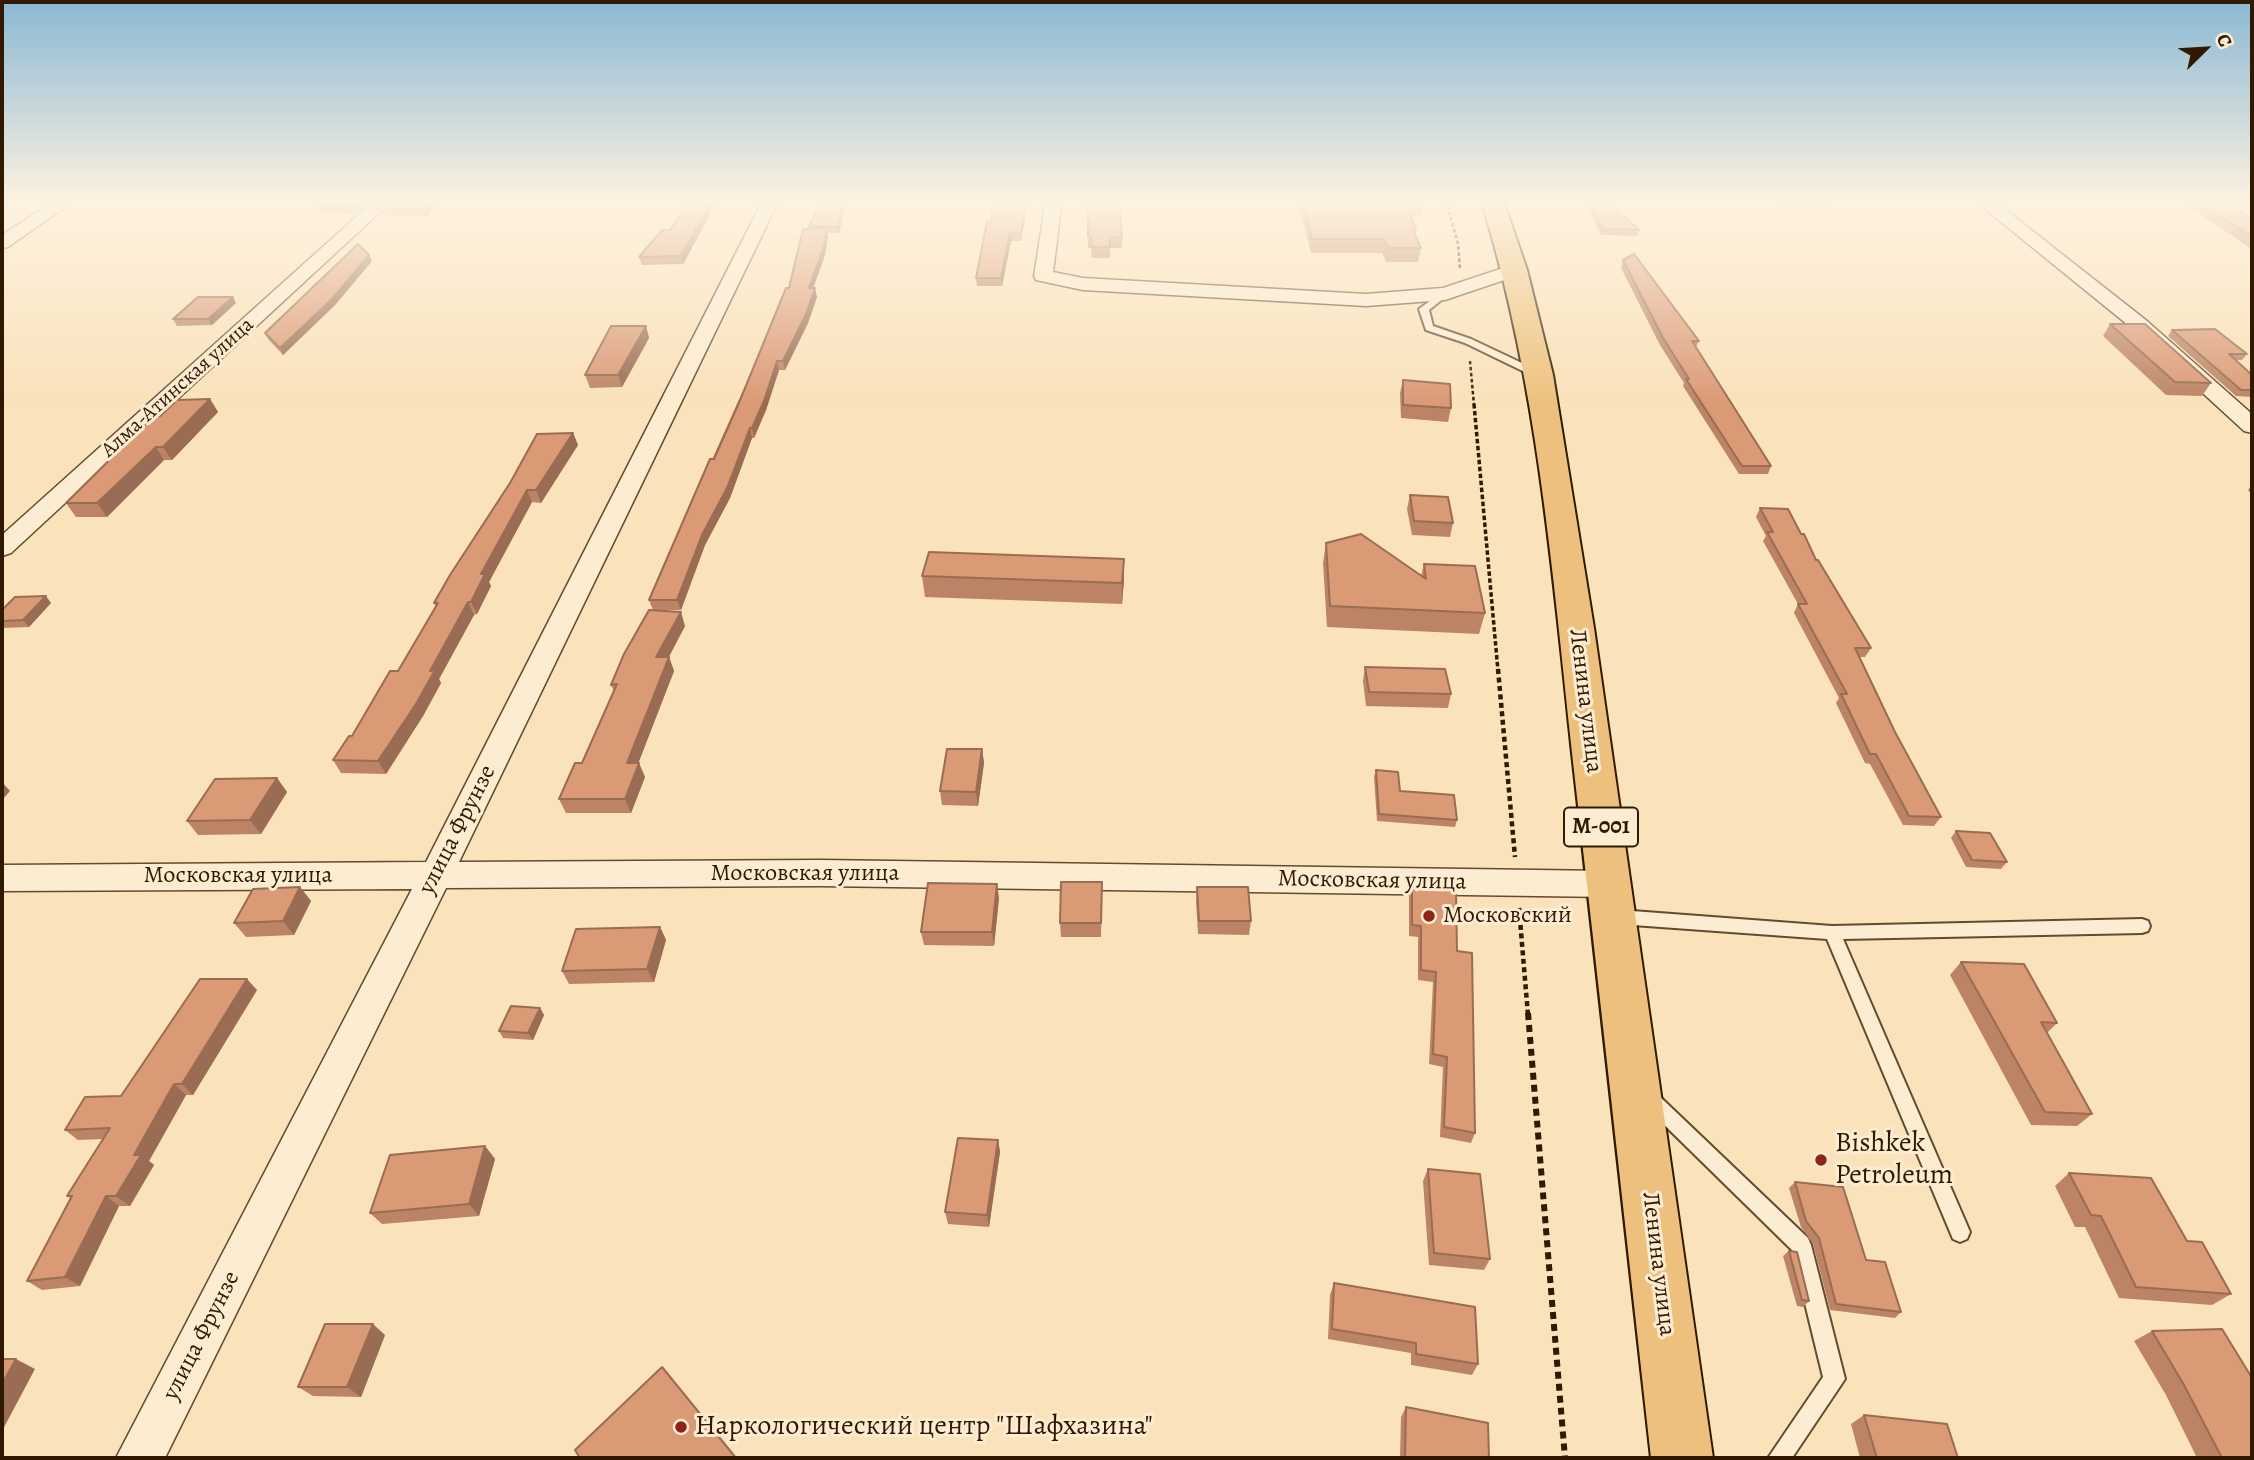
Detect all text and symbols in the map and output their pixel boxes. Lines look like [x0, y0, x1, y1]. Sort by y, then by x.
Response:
north arrow [2170, 14, 2240, 84]
text: С [2210, 30, 2238, 51]
street label: Алма-Атинская улица [96, 313, 260, 463]
street label: Ленина улица [1562, 627, 1608, 775]
street label: улица Фрунзе [413, 761, 503, 899]
road number: М-001 [1564, 807, 1638, 846]
street label: Московская улица [711, 860, 899, 888]
street label: Московская улица [144, 862, 332, 890]
street label: Московская улица [1277, 865, 1467, 897]
place label: Московский [1443, 902, 1572, 930]
marker: Московский [1421, 908, 1437, 924]
place label: Bishkek Petroleum [1835, 1127, 1953, 1193]
marker: Bishkek Petroleum [1813, 1152, 1829, 1168]
street label: Ленина улица [1635, 1190, 1681, 1338]
street label: улица Фрунзе [157, 1267, 247, 1405]
place label: Наркологический центр "Шафхазина" [695, 1410, 1153, 1444]
marker: Наркологический центр "Шафхазина" [673, 1419, 689, 1435]

